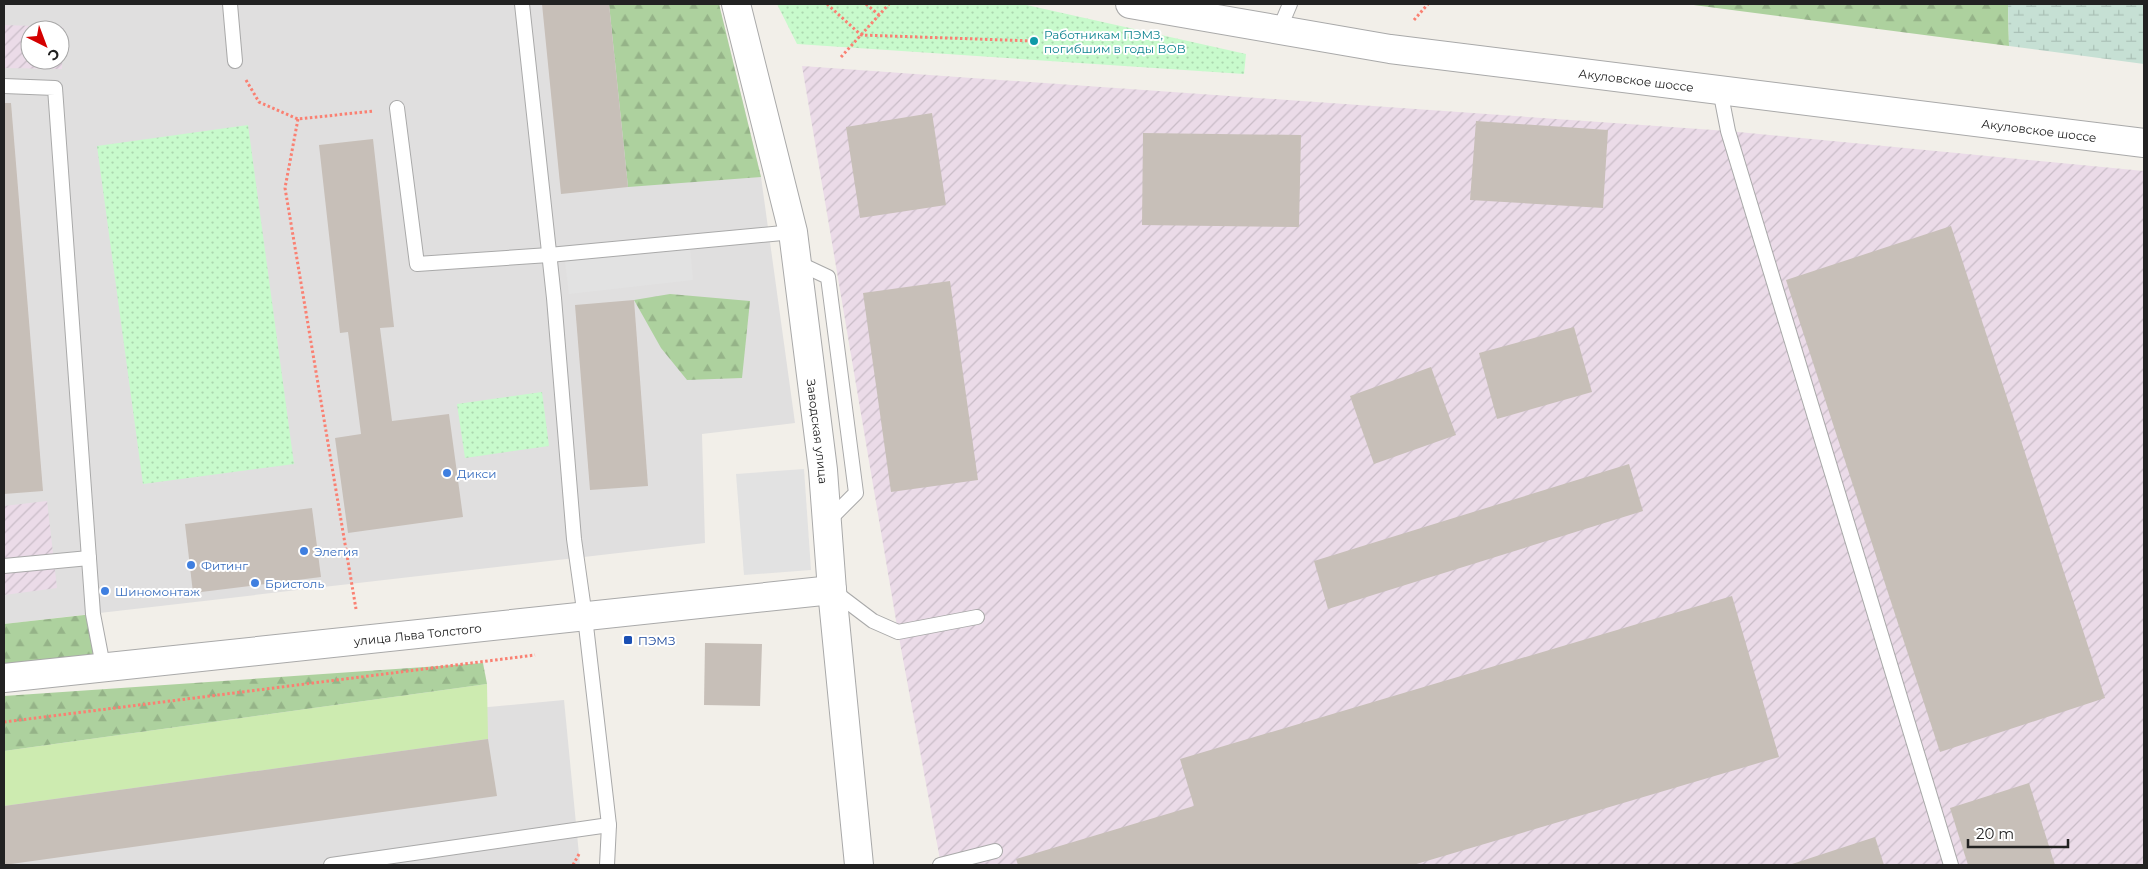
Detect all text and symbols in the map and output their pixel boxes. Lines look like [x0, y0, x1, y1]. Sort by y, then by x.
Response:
north arrow [20, 20, 70, 70]
place label: Работникам ПЭМЗ, погибшим в годы ВОВ [1044, 27, 1186, 56]
marker: Работникам ПЭМЗ, погибшим в годы ВОВ [1028, 35, 1040, 47]
text: С [44, 45, 64, 65]
street label: Акуловское шоссе [1578, 65, 1695, 94]
street label: Акуловское шоссе [1981, 115, 2098, 145]
street label: Заводская улица [804, 378, 832, 484]
place label: Дикси [457, 466, 497, 481]
marker: Дикси [441, 467, 453, 479]
place label: Элегия [314, 544, 359, 559]
marker: Элегия [298, 545, 310, 557]
place label: Фитинг [201, 558, 248, 573]
marker: Фитинг [185, 559, 197, 571]
place label: Бристоль [265, 576, 324, 591]
marker: Бристоль [249, 577, 261, 589]
place label: Шиномонтаж [115, 584, 200, 599]
marker: Шиномонтаж [99, 585, 111, 597]
street label: улица Льва Толстого [352, 620, 483, 648]
place label: ПЭМЗ [638, 633, 675, 648]
marker: ПЭМЗ [622, 634, 634, 646]
scale bar [1968, 816, 2068, 848]
text: 20 m [1976, 824, 2014, 843]

